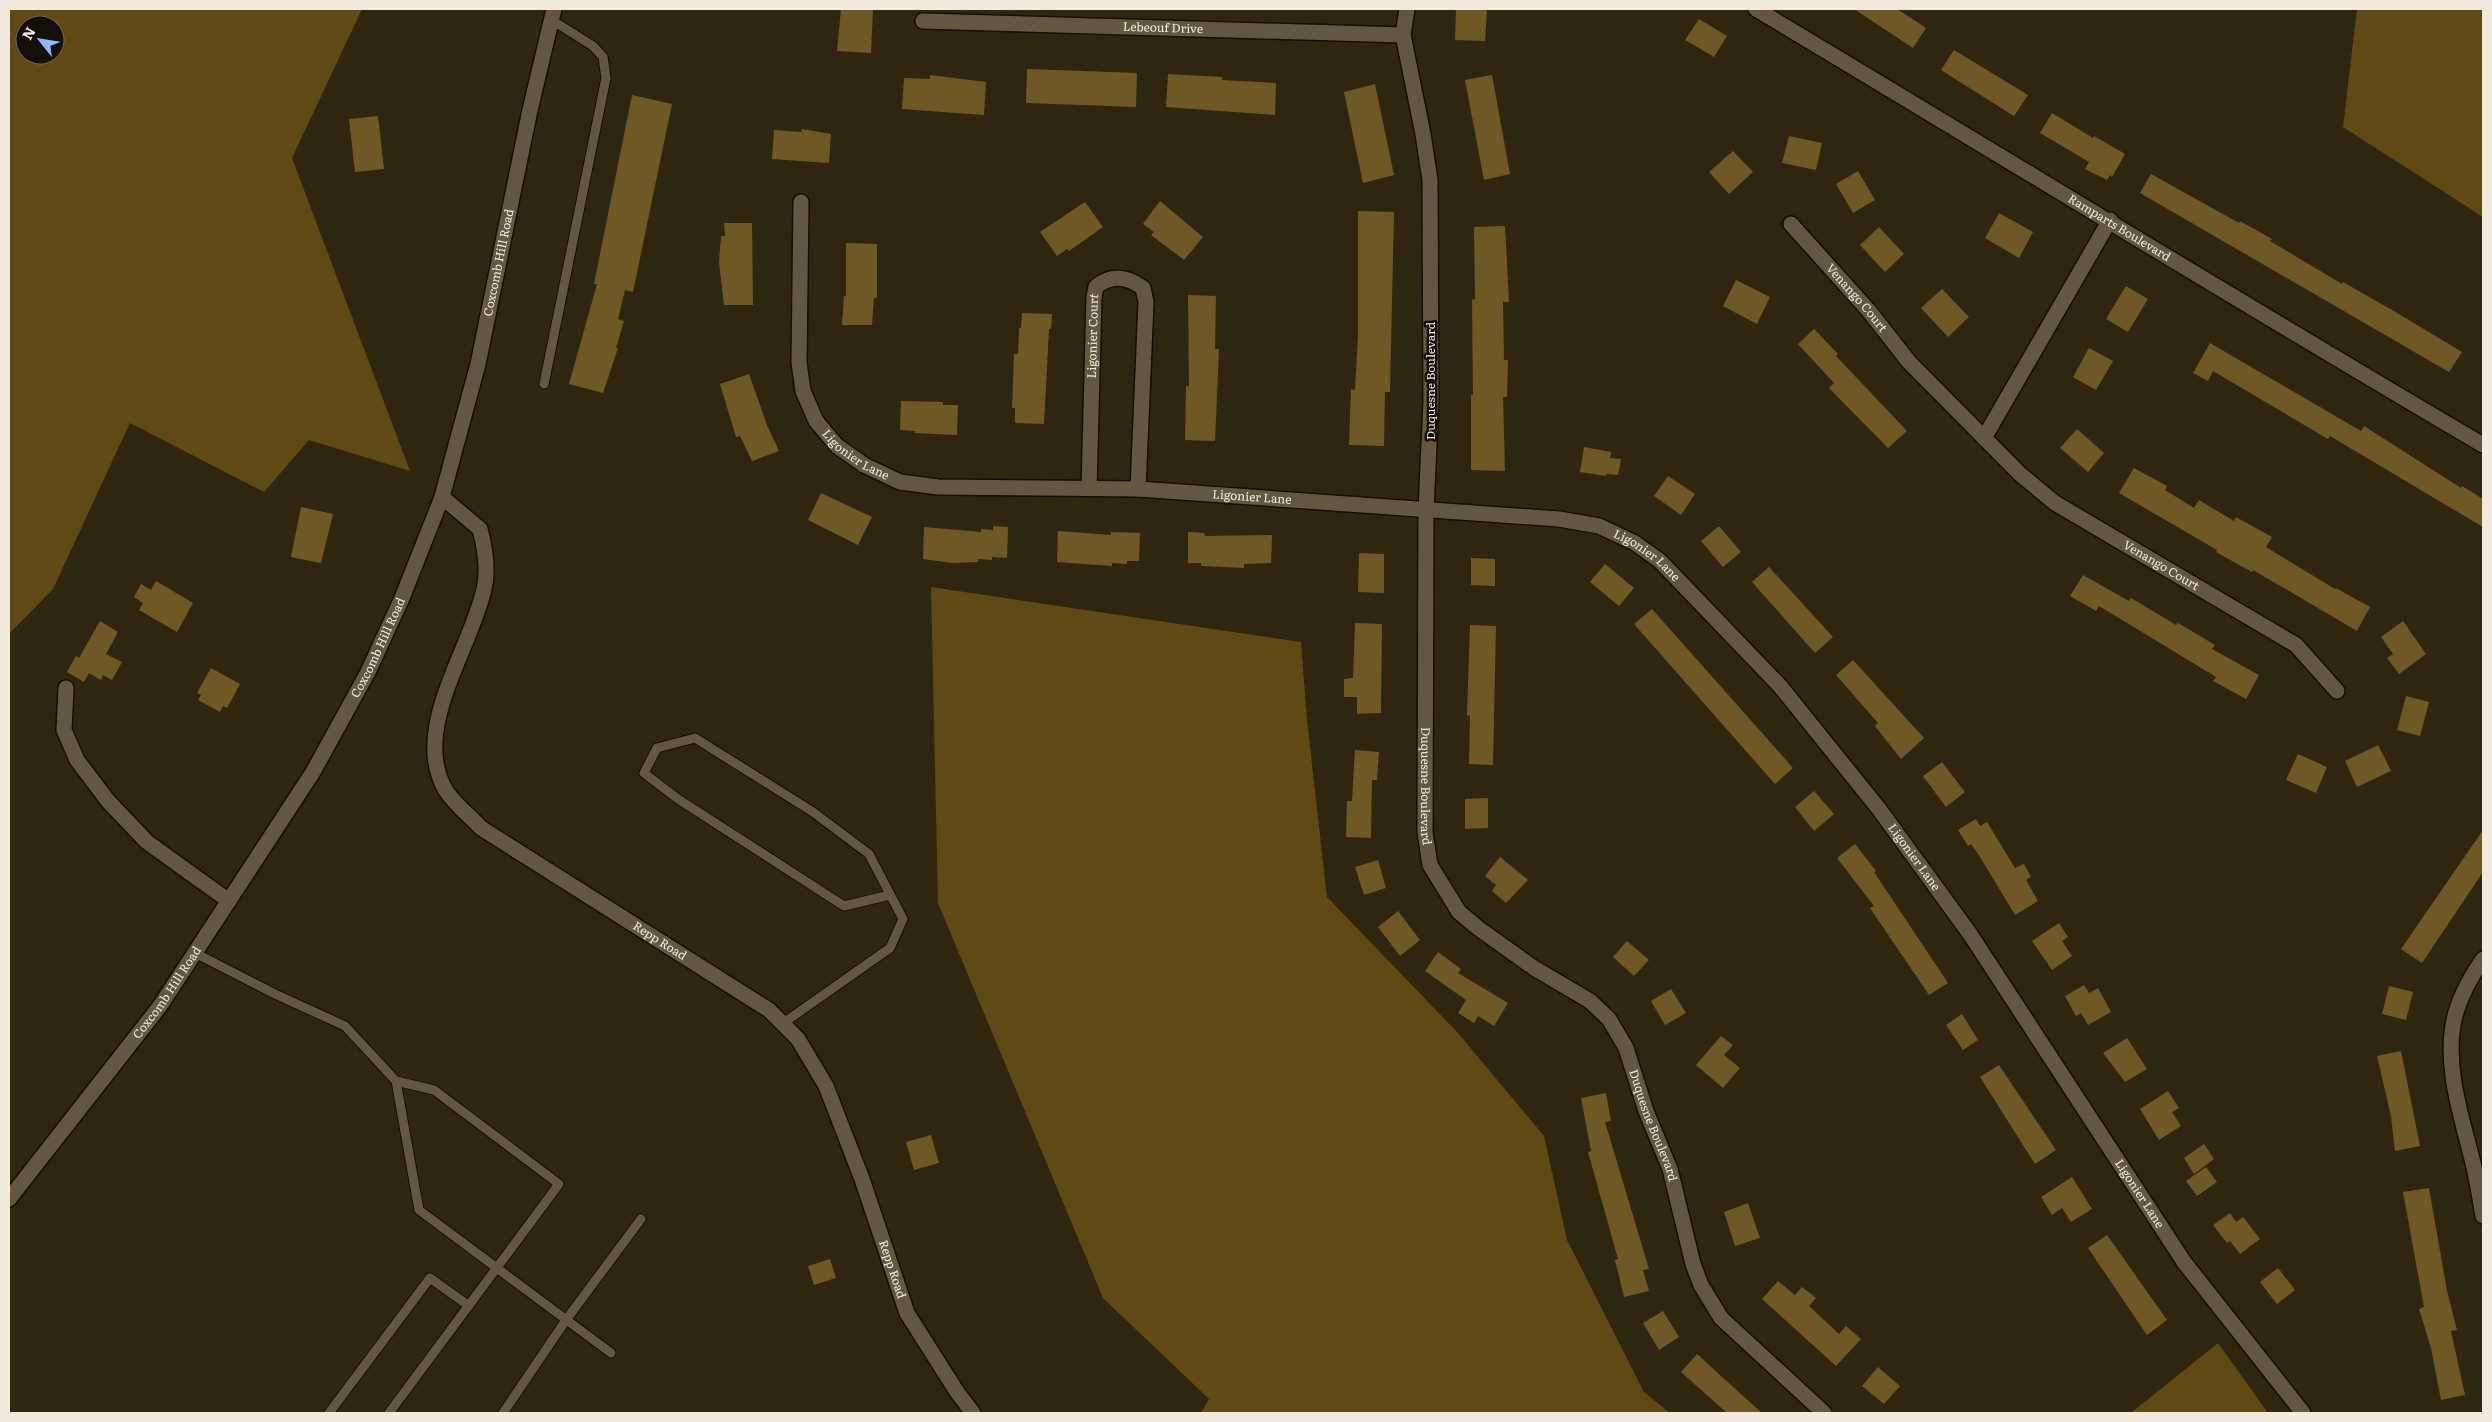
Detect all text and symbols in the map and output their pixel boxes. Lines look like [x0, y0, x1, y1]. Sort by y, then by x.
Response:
north arrow [15, 15, 65, 65]
street label: Lebeouf Drive [1123, 17, 1203, 37]
text: N [16, 23, 40, 43]
street label: Ramparts Boulevard [2065, 189, 2175, 265]
street label: Coxcomb Hill Road [478, 207, 518, 318]
street label: Venango Court [1823, 259, 1892, 336]
street label: Ligonier Court [1082, 292, 1103, 379]
street label: Duquesne Boulevard [1421, 321, 1439, 440]
street label: Ligonier Lane [818, 425, 893, 484]
street label: Ligonier Lane [1212, 484, 1292, 508]
street label: Ligonier Lane [1611, 524, 1685, 585]
street label: Venango Court [2120, 535, 2203, 594]
street label: Coxcomb Hill Road [346, 594, 409, 701]
street label: Duquesne Boulevard [1417, 727, 1437, 847]
street label: Ligonier Lane [1884, 819, 1946, 894]
street label: Repp Road [630, 916, 691, 964]
street label: Coxcomb Hill Road [128, 942, 205, 1042]
street label: Duquesne Boulevard [1625, 1067, 1683, 1183]
street label: Ligonier Lane [2111, 1155, 2170, 1231]
street label: Repp Road [875, 1237, 912, 1301]

